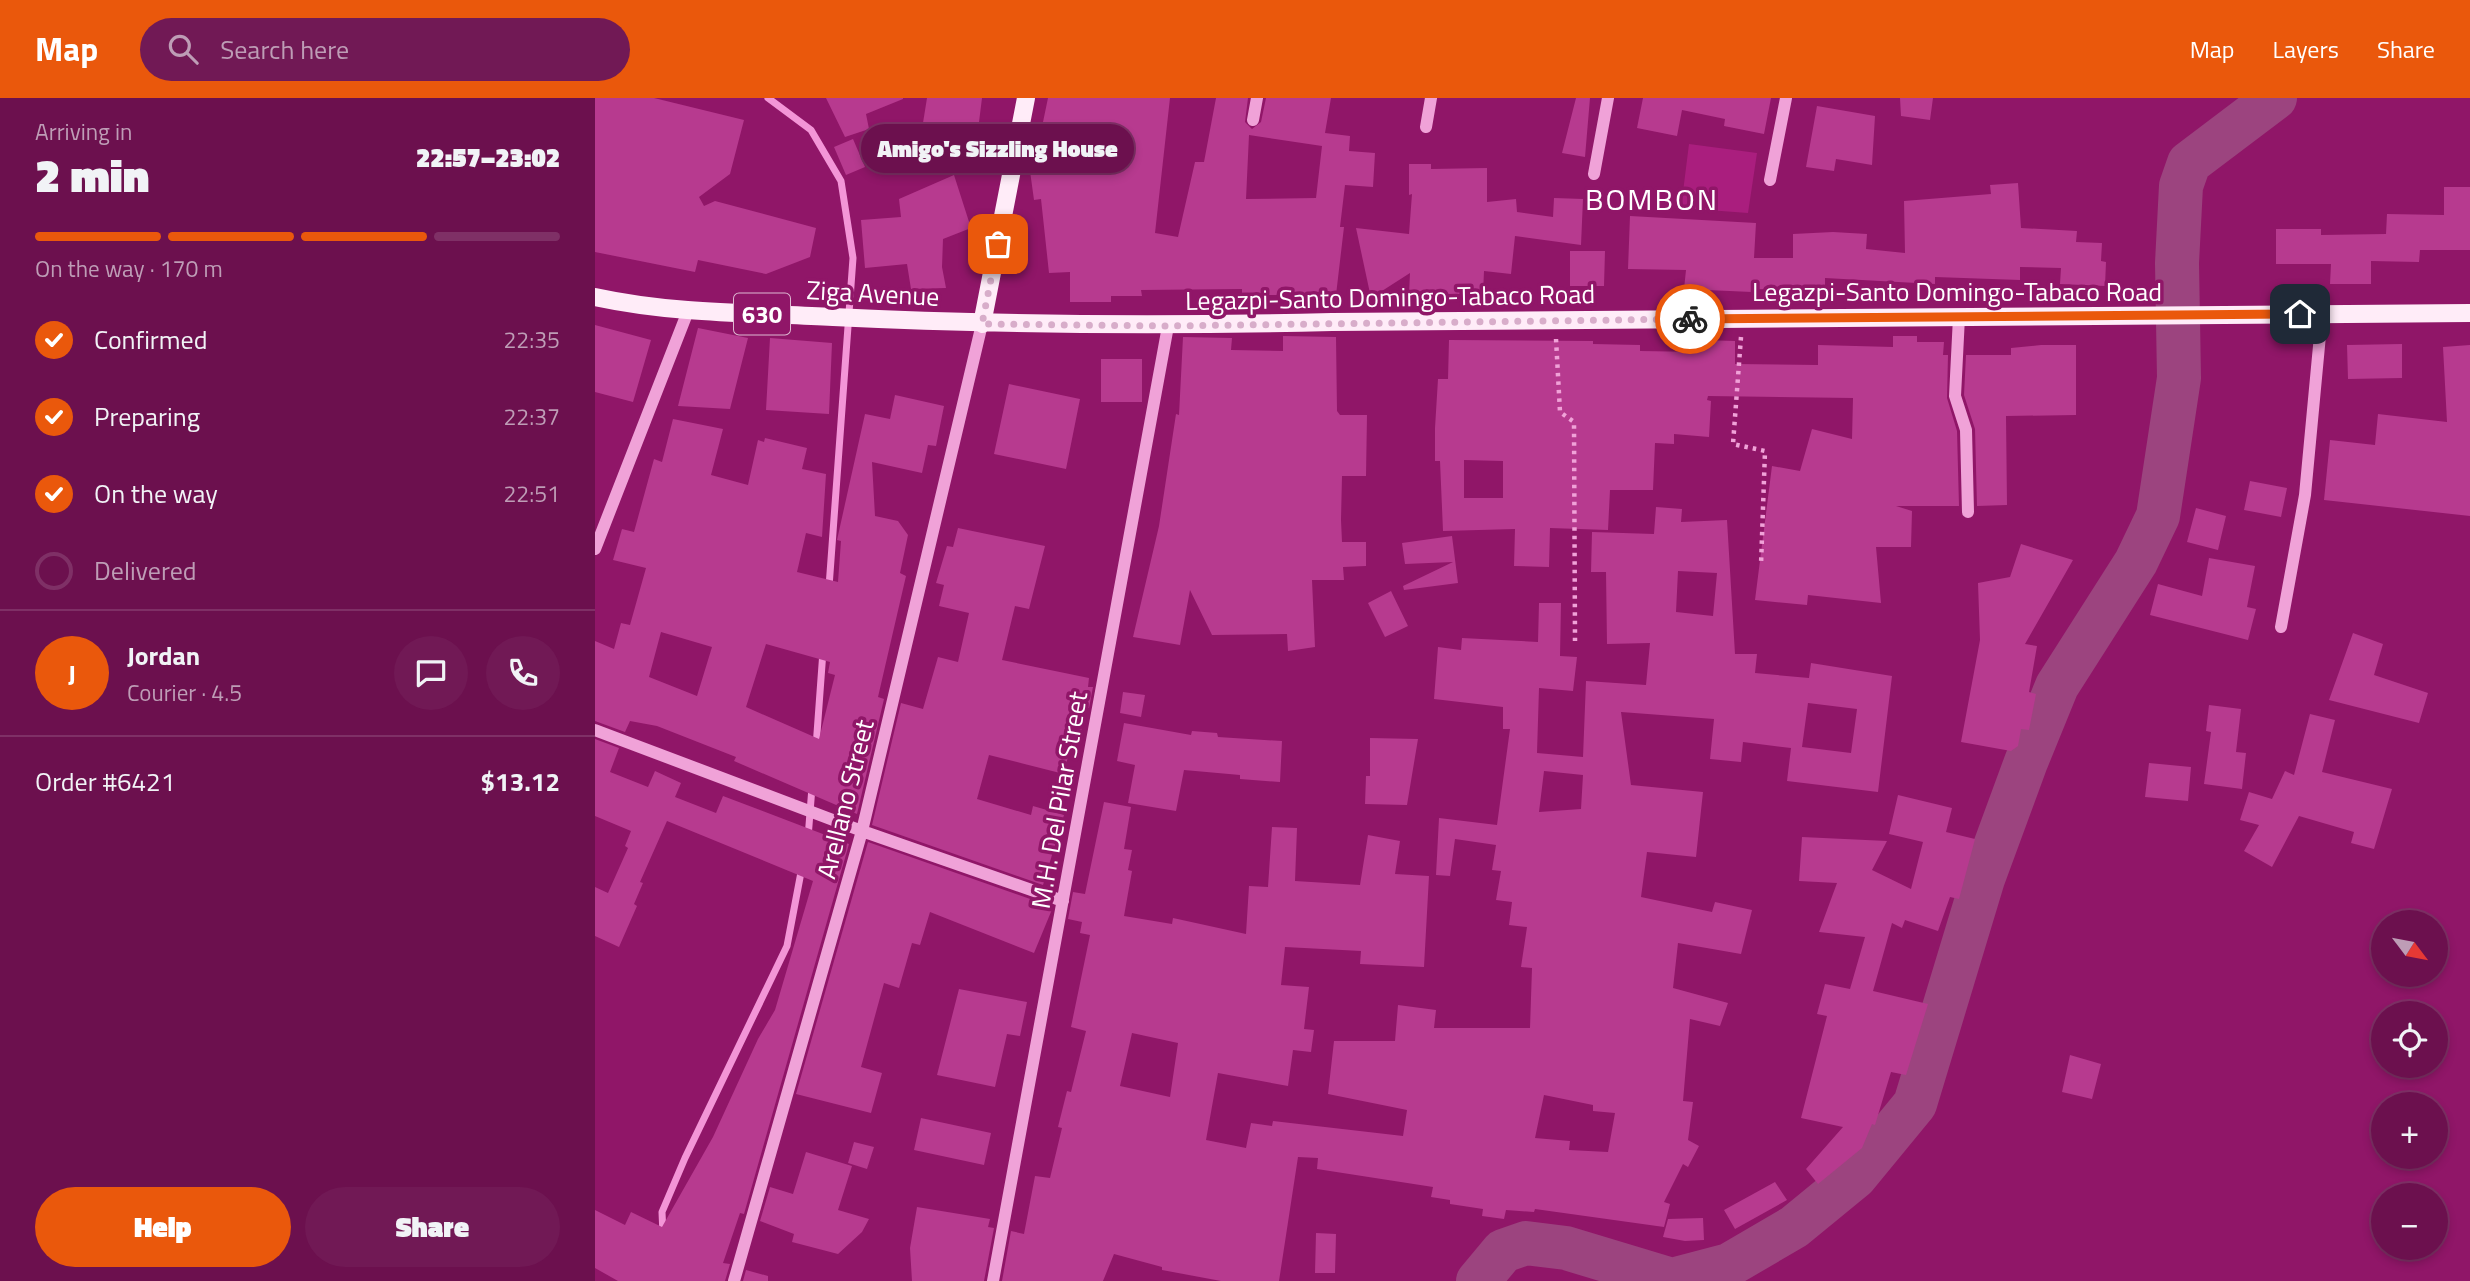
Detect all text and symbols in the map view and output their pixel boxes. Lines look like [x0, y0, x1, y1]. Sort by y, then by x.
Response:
search box [140, 18, 630, 81]
text: Map [35, 24, 98, 74]
icon: search [164, 30, 202, 68]
text: Search here [220, 30, 349, 69]
text: Map [2190, 31, 2235, 67]
text: Layers [2273, 31, 2339, 67]
text: Share [2377, 31, 2435, 67]
text: Arriving in [35, 114, 132, 149]
callout: Amigo's Sizzling House [861, 125, 1135, 174]
text: Amigo's Sizzling House [877, 131, 1118, 166]
text: 22:57–23:02 [416, 138, 560, 177]
text: 2 min [35, 140, 149, 210]
district label: BOMBON [1585, 176, 1719, 222]
pin [968, 214, 1028, 274]
icon: bag [979, 225, 1017, 263]
text: On the way · 170 m [35, 251, 223, 286]
street label: Ziga Avenue [806, 270, 940, 316]
street label: Legazpi-Santo Domingo-Tabaco Road [1752, 272, 2162, 311]
street label: Legazpi-Santo Domingo-Tabaco Road [1185, 274, 1595, 320]
courier [1655, 284, 1725, 354]
pin [2270, 284, 2330, 344]
road number: 630 [734, 294, 790, 334]
icon: home [2281, 295, 2319, 333]
icon: bike [1671, 300, 1709, 338]
text: Confirmed [94, 320, 208, 359]
icon: check [35, 321, 73, 359]
text: 22:35 [503, 322, 560, 357]
text: Preparing [94, 397, 200, 436]
icon: check [35, 398, 73, 436]
text: 22:37 [503, 399, 560, 434]
text: On the way [94, 474, 218, 513]
icon: check [35, 475, 73, 513]
text: 22:51 [503, 476, 560, 511]
text: Delivered [94, 551, 197, 590]
text: Jordan [127, 636, 200, 675]
button: chat [394, 636, 468, 710]
button: phone [486, 636, 560, 710]
text: J [68, 654, 76, 693]
text: Courier · 4.5 [127, 675, 242, 710]
street label: M.H. Del Pilar Street [1021, 688, 1097, 912]
street label: Arellano Street [806, 715, 884, 883]
text: Order #6421 [35, 762, 175, 801]
text: $13.12 [481, 762, 560, 801]
north arrow [2371, 910, 2448, 987]
map controls [2371, 910, 2448, 1260]
button: locate [2371, 1001, 2448, 1078]
button: + [2371, 1092, 2448, 1169]
button: − [2371, 1183, 2448, 1260]
button: Help [35, 1187, 291, 1267]
button: Share [305, 1187, 560, 1267]

